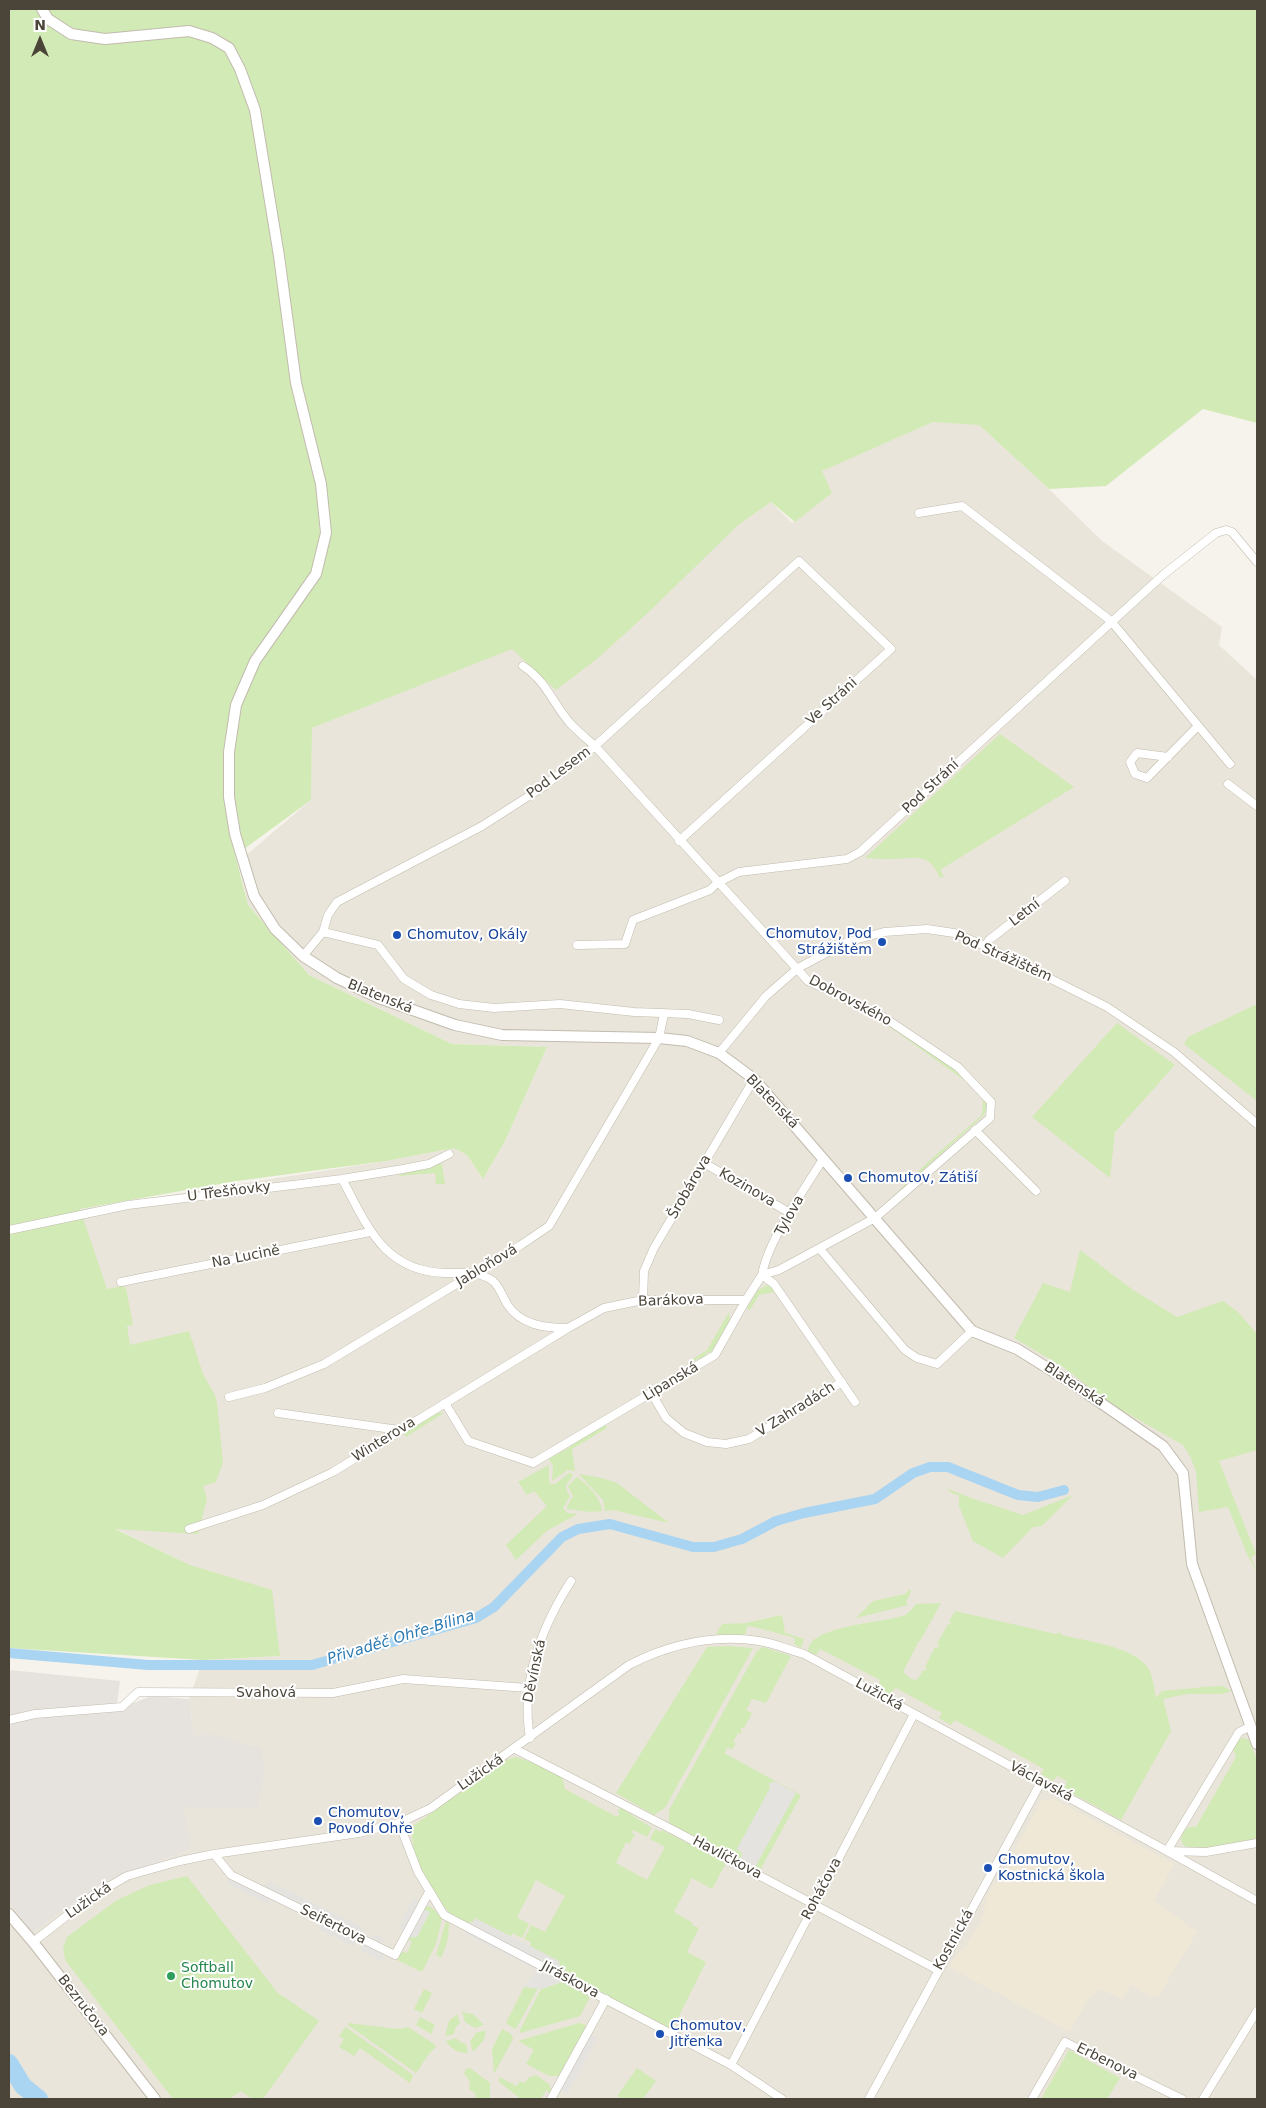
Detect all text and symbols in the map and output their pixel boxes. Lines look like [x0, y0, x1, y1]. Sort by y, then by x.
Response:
north arrow [15, 15, 65, 65]
text: N [34, 17, 46, 33]
street label: Ve Stráni [803, 675, 861, 729]
street label: Pod Lesem [524, 744, 594, 802]
street label: Pod Strání [899, 757, 963, 817]
street label: Letní [1006, 896, 1044, 930]
place label: Chomutov, Pod Strážištěm [766, 926, 872, 959]
place label: Chomutov, Okály [407, 927, 528, 943]
street label: Pod Strážištěm [952, 928, 1054, 986]
marker: Chomutov, Okály [391, 929, 403, 941]
marker: Chomutov, Pod Strážištěm [876, 936, 888, 948]
street label: Dobrovského [806, 972, 894, 1030]
street label: Blatenská [345, 976, 415, 1018]
street label: Blatenská [742, 1071, 802, 1133]
street label: Šrobárova [665, 1152, 715, 1222]
street label: Kozinova [716, 1165, 778, 1211]
place label: Chomutov, Zátiší [858, 1170, 978, 1186]
marker: Chomutov, Zátiší [842, 1172, 854, 1184]
street label: U Třešňovky [186, 1179, 272, 1205]
street label: Tylova [772, 1193, 808, 1239]
street label: Jabloňová [453, 1241, 521, 1291]
street label: Na Lucině [211, 1242, 281, 1272]
street label: Barákova [638, 1291, 704, 1311]
street label: Lipanská [640, 1359, 702, 1405]
street label: Blatenská [1041, 1359, 1107, 1411]
street label: V Zahradách [754, 1379, 838, 1441]
street label: Winterova [349, 1414, 419, 1466]
water label: Přivaděč Ohře-Bílina [325, 1607, 477, 1669]
street label: Děvínská [520, 1638, 550, 1704]
street label: Lužická [852, 1675, 906, 1715]
street label: Svahová [236, 1685, 296, 1701]
street label: Lužická [455, 1751, 507, 1795]
street label: Václavská [1006, 1758, 1076, 1806]
place label: Chomutov, Povodí Ohře [328, 1805, 413, 1838]
marker: Chomutov, Povodí Ohře [312, 1815, 324, 1827]
street label: Havlíčkova [690, 1833, 764, 1883]
place label: Chomutov, Kostnická škola [998, 1852, 1105, 1884]
street label: Roháčova [799, 1855, 845, 1923]
marker: Chomutov, Kostnická škola [982, 1862, 994, 1874]
street label: Lužická [63, 1879, 115, 1923]
street label: Seifertova [297, 1902, 369, 1948]
street label: Kostnická [930, 1907, 978, 1973]
street label: Jiráskova [538, 1958, 602, 2002]
place label: Softball Chomutov [181, 1960, 253, 1992]
marker: Softball Chomutov [165, 1970, 177, 1982]
street label: Bezručova [54, 1972, 112, 2040]
place label: Chomutov, Jitřenka [670, 2018, 747, 2050]
marker: Chomutov, Jitřenka [654, 2028, 666, 2040]
street label: Erbenova [1073, 2040, 1141, 2084]

